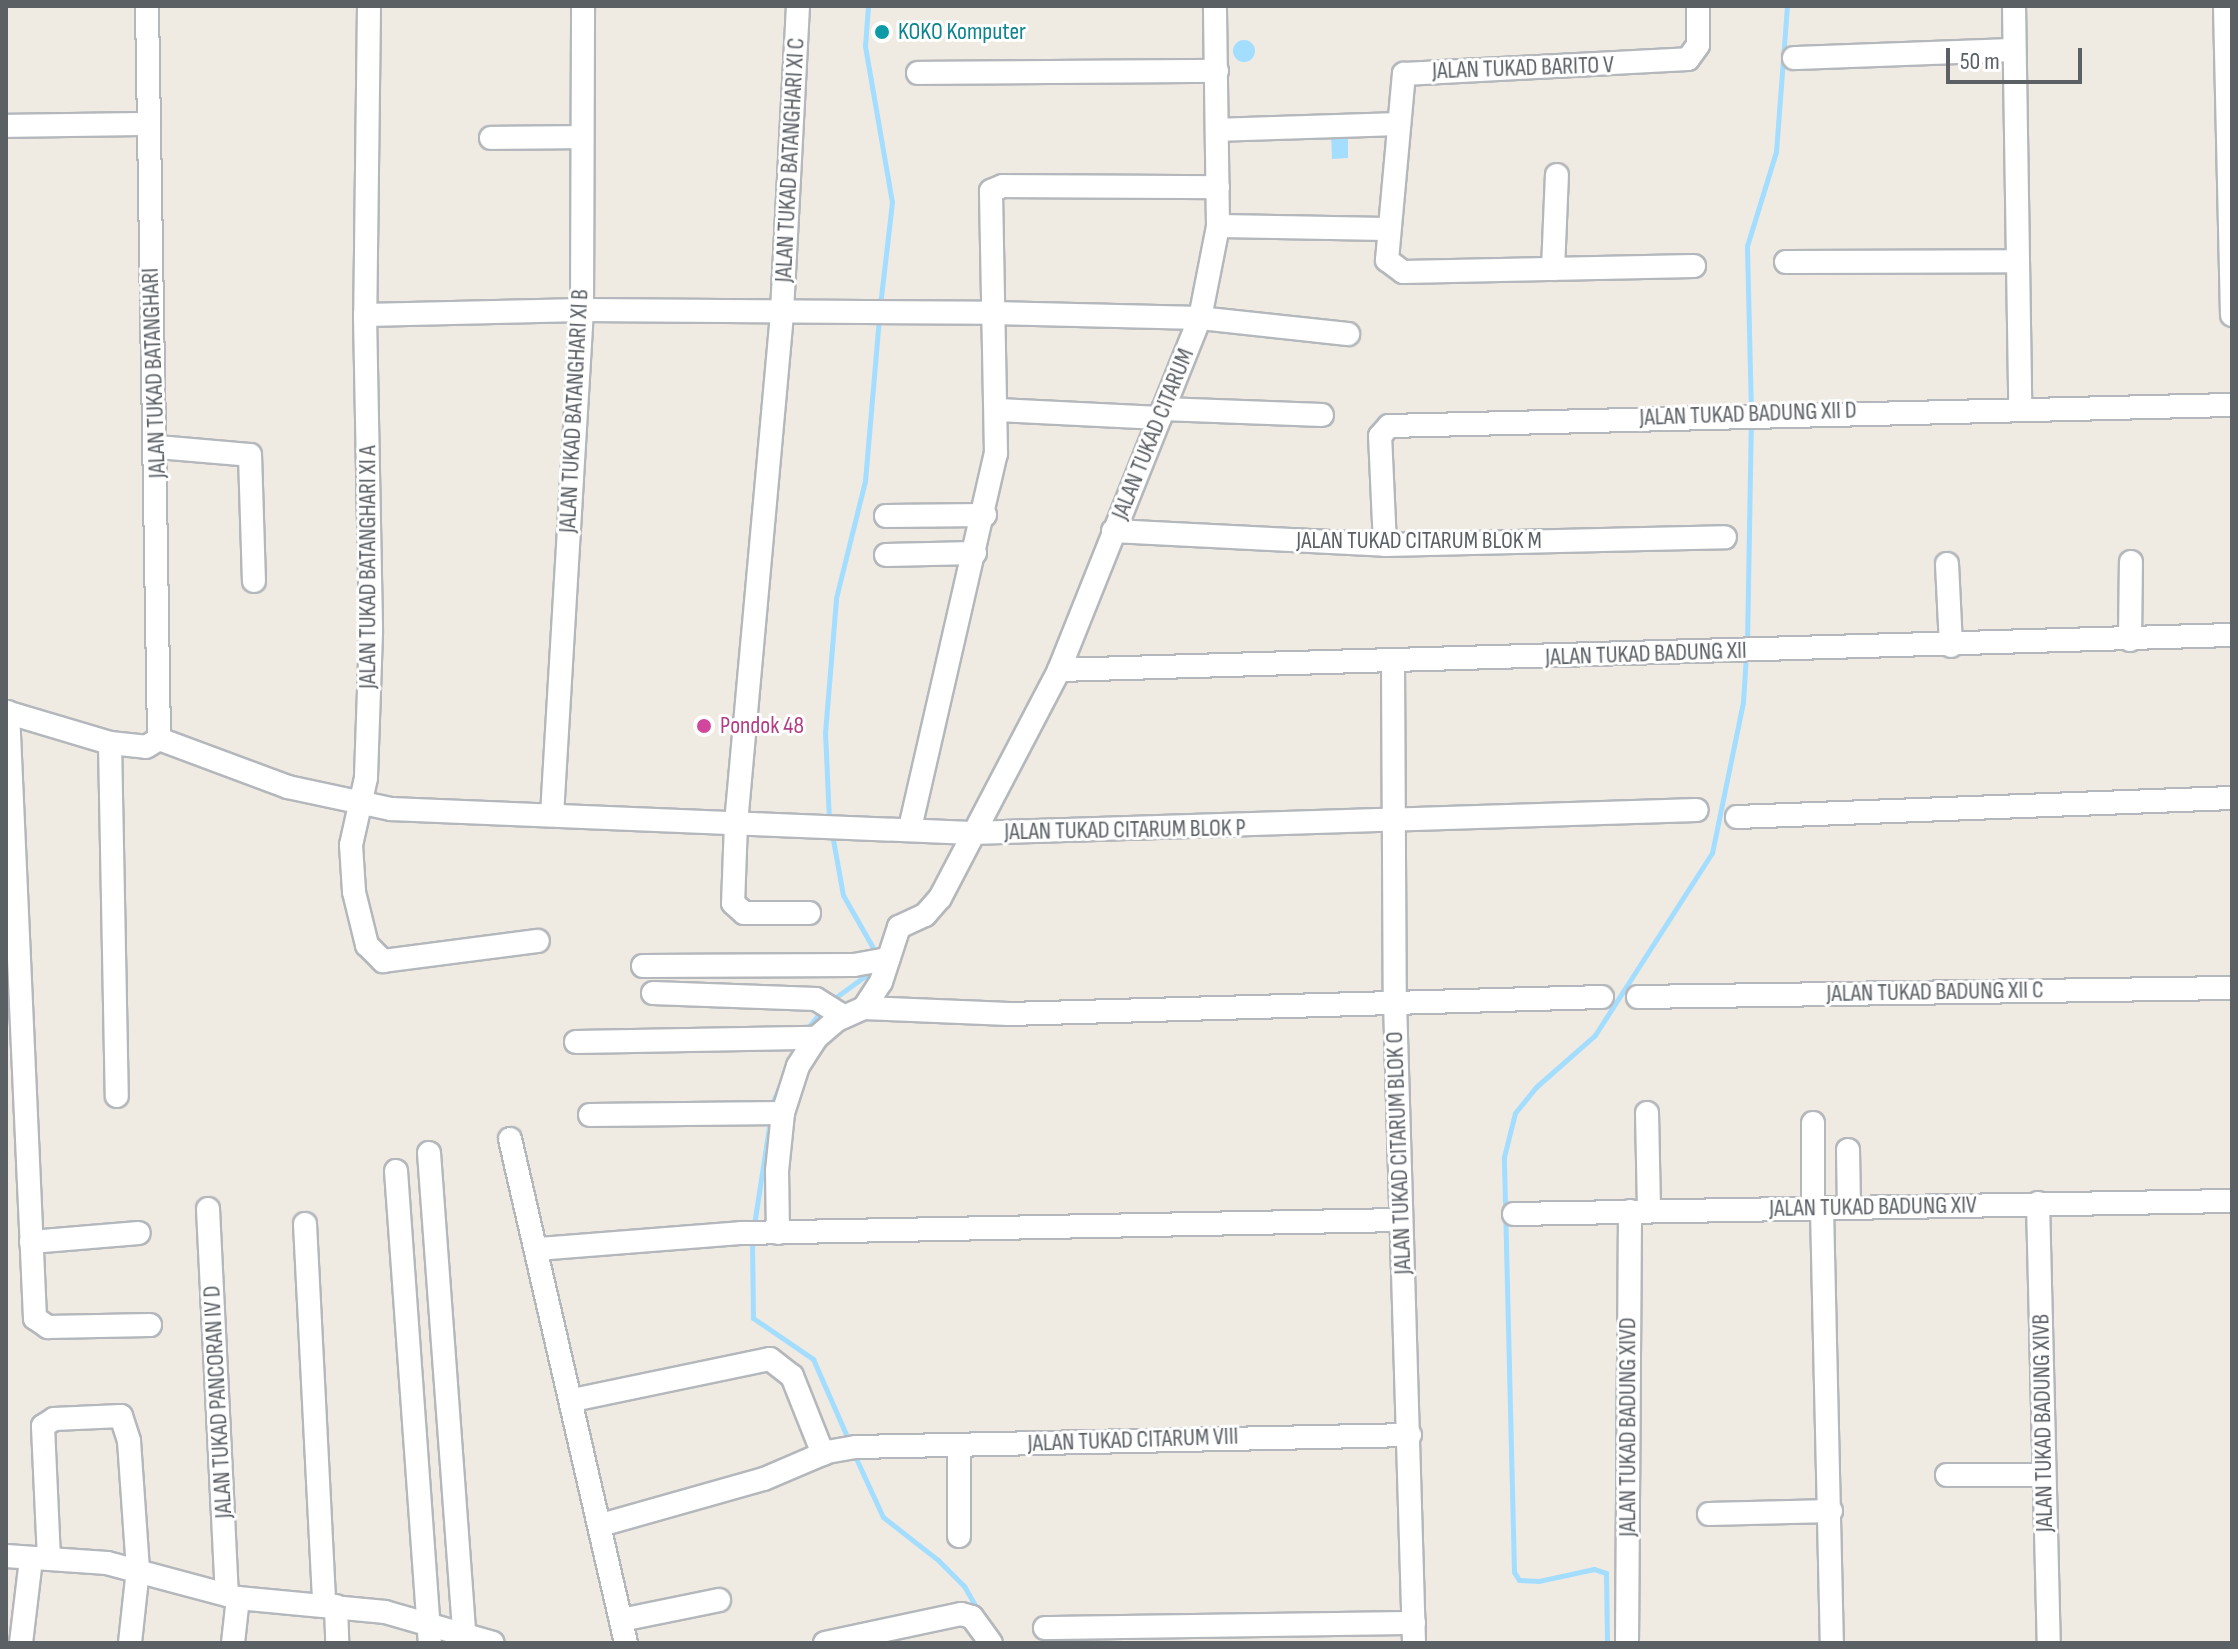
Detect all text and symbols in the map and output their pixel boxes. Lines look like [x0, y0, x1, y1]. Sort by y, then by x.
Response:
place label: KOKO Komputer [898, 18, 1026, 46]
marker: KOKO Komputer [873, 23, 891, 41]
scale bar [1950, 32, 2086, 82]
street label: JALAN TUKAD BATANGHARI XI C [769, 37, 811, 283]
text: 50 m [1960, 47, 2000, 76]
street label: JALAN TUKAD BARITO V [1432, 50, 1614, 86]
street label: JALAN TUKAD BATANGHARI [136, 267, 172, 479]
street label: JALAN TUKAD BATANGHARI XI B [553, 288, 595, 534]
street label: JALAN TUKAD CITARUM [1106, 344, 1200, 524]
street label: JALAN TUKAD BADUNG XII D [1639, 396, 1857, 432]
street label: JALAN TUKAD BATANGHARI XI A [354, 445, 382, 689]
street label: JALAN TUKAD CITARUM BLOK M [1296, 527, 1542, 555]
street label: JALAN TUKAD BADUNG XII [1545, 636, 1747, 672]
place label: Pondok 48 [720, 712, 804, 740]
marker: Pondok 48 [695, 717, 713, 735]
street label: JALAN TUKAD CITARUM BLOK P [1004, 813, 1246, 847]
street label: JALAN TUKAD BADUNG XII C [1826, 976, 2044, 1008]
street label: JALAN TUKAD CITARUM BLOK O [1380, 1031, 1418, 1275]
street label: JALAN TUKAD BADUNG XIV [1769, 1191, 1977, 1223]
street label: JALAN TUKAD PANCORAN IV D [198, 1285, 238, 1519]
street label: JALAN TUKAD BADUNG XIVB [2027, 1314, 2059, 1532]
street label: JALAN TUKAD BADUNG XIVD [1614, 1317, 1642, 1537]
street label: JALAN TUKAD CITARUM VIII [1027, 1422, 1239, 1458]

